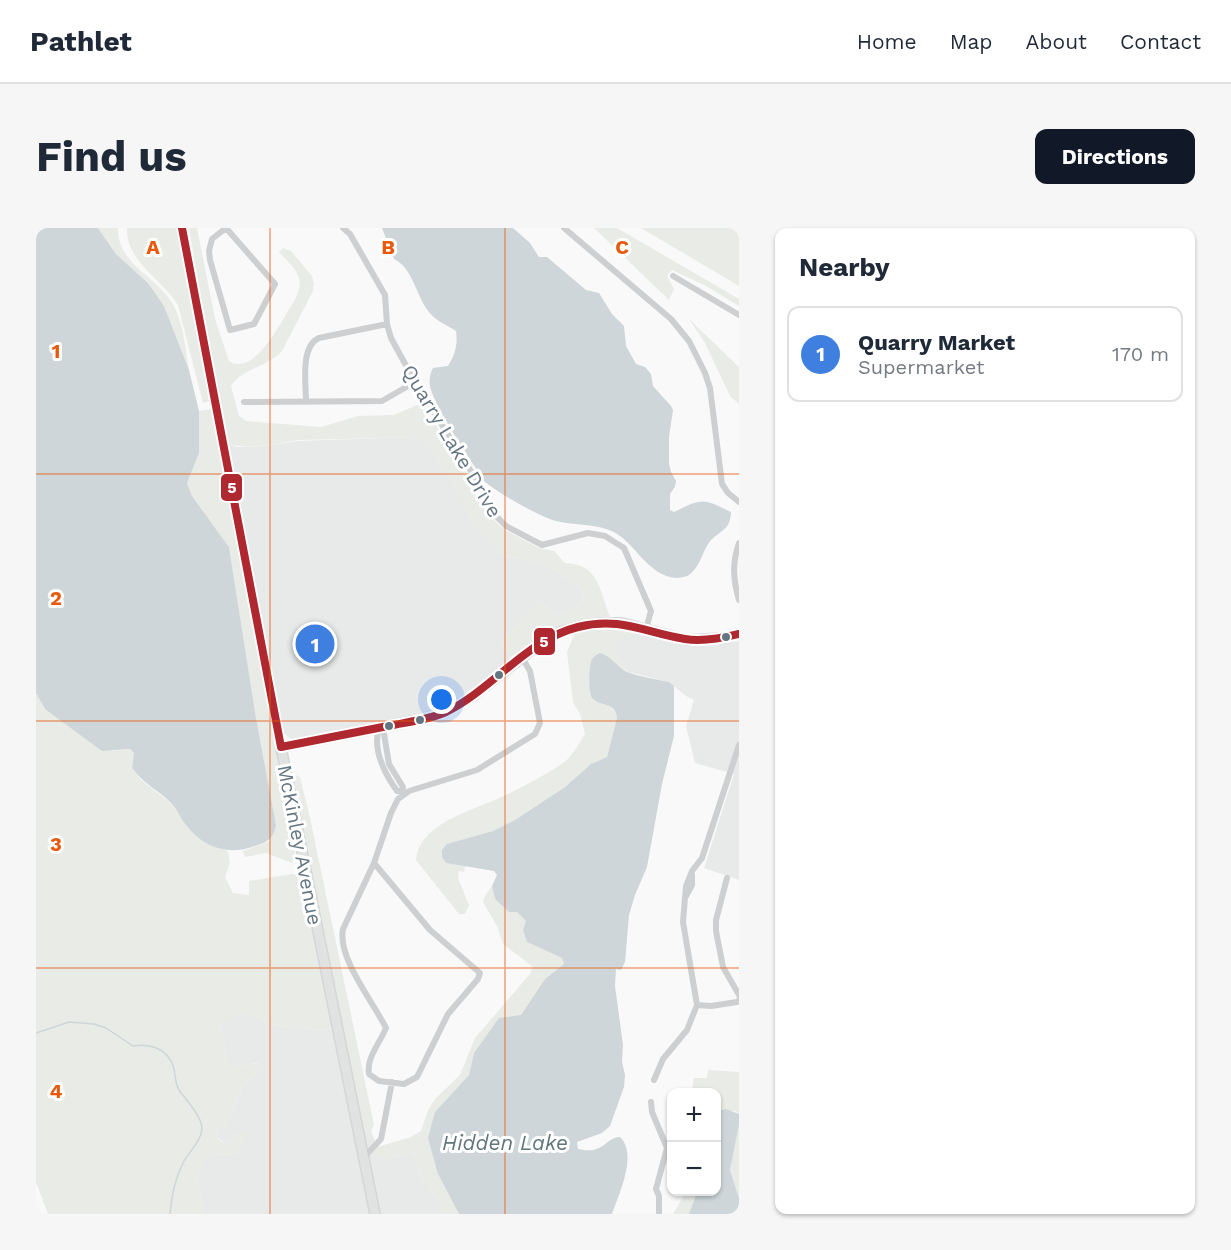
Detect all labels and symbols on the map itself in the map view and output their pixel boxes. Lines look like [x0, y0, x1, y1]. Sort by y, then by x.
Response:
text: A [146, 235, 160, 259]
text: B [381, 235, 395, 259]
text: C [615, 235, 629, 259]
text: 1 [52, 339, 60, 363]
street label: Quarry Lake Drive [397, 360, 507, 522]
line badge: 5 [220, 473, 243, 502]
text: 5 [227, 478, 237, 497]
text: 2 [50, 586, 62, 610]
pin: 1 [296, 622, 334, 666]
line badge: 5 [533, 627, 556, 656]
unlabelled marker [720, 631, 732, 643]
text: 5 [539, 632, 549, 651]
unlabelled marker [493, 669, 505, 681]
your location [427, 685, 456, 714]
unlabelled marker [414, 714, 426, 726]
unlabelled marker [383, 720, 395, 732]
street label: McKinley Avenue [273, 763, 327, 927]
text: 3 [50, 832, 62, 856]
text: 4 [50, 1079, 63, 1103]
water label: Hidden Lake [442, 1130, 568, 1155]

